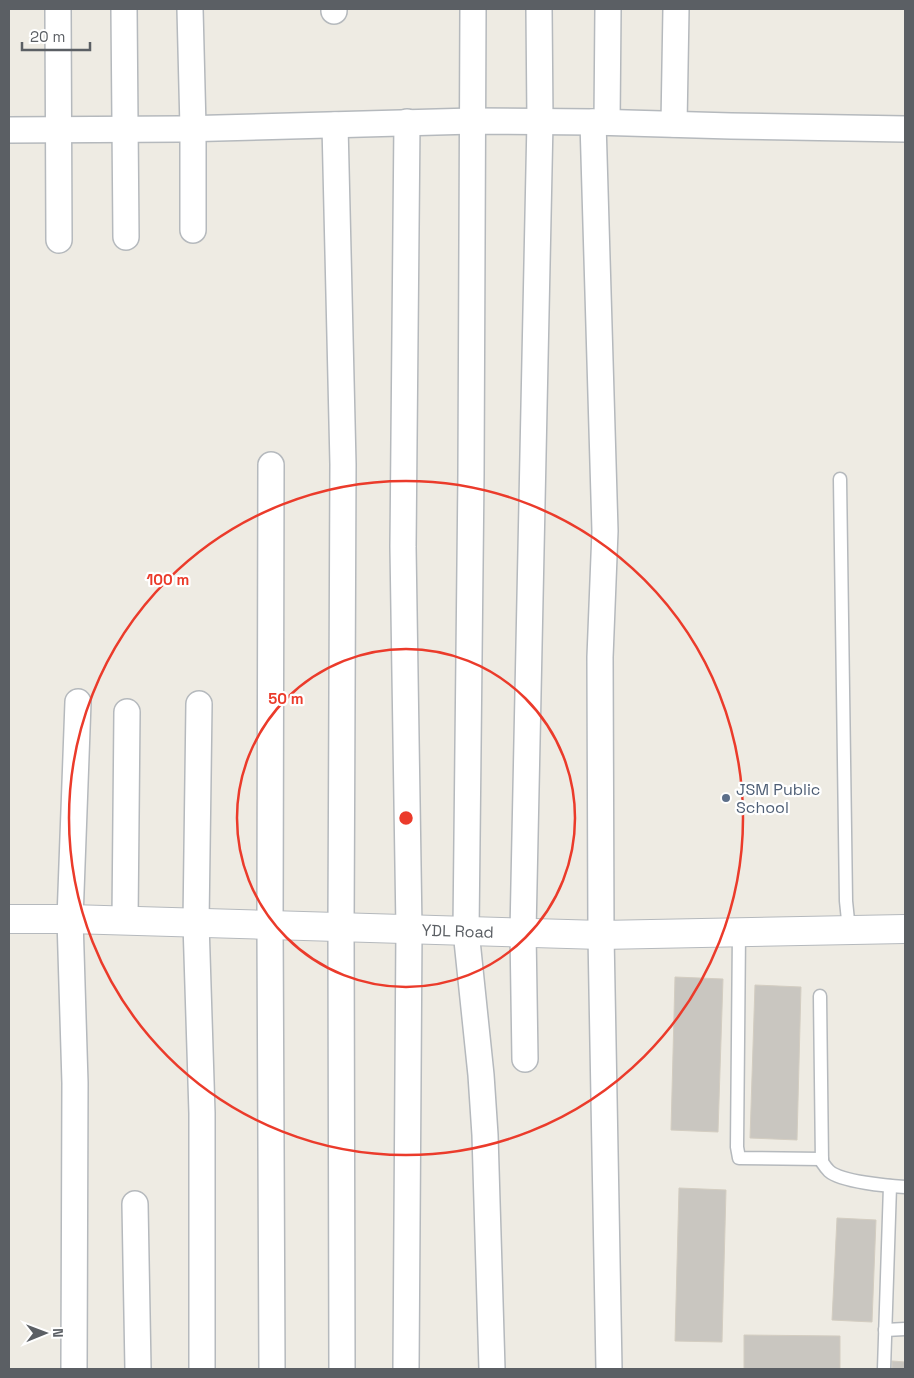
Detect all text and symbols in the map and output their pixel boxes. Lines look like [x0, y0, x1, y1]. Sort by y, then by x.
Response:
scale bar [22, 20, 90, 52]
text: 20 m [30, 27, 65, 46]
text: 100 m [147, 570, 189, 589]
text: 50 m [268, 689, 304, 708]
place label: JSM Public School [736, 779, 820, 818]
marker: JSM Public School [720, 792, 732, 804]
centre of rings [397, 809, 415, 827]
street label: YDL Road [421, 919, 494, 942]
north arrow [20, 1308, 70, 1358]
text: N [49, 1328, 67, 1338]

